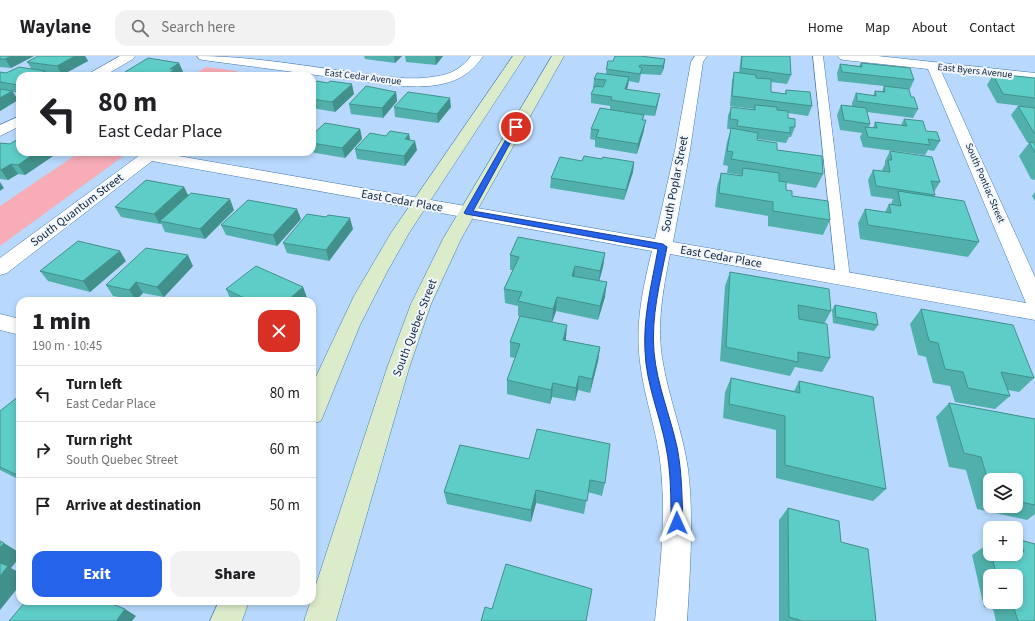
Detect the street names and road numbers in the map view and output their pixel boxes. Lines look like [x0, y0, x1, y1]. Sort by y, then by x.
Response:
street label: East Byers Avenue [937, 60, 1013, 82]
street label: East Cedar Avenue [324, 65, 402, 89]
street label: South Poplar Street [657, 134, 693, 234]
street label: South Pontiac Street [962, 141, 1008, 226]
street label: South Quantum Street [27, 169, 127, 251]
street label: East Cedar Place [360, 185, 444, 217]
street label: East Cedar Place [679, 241, 763, 273]
street label: South Quebec Street [389, 277, 441, 379]

